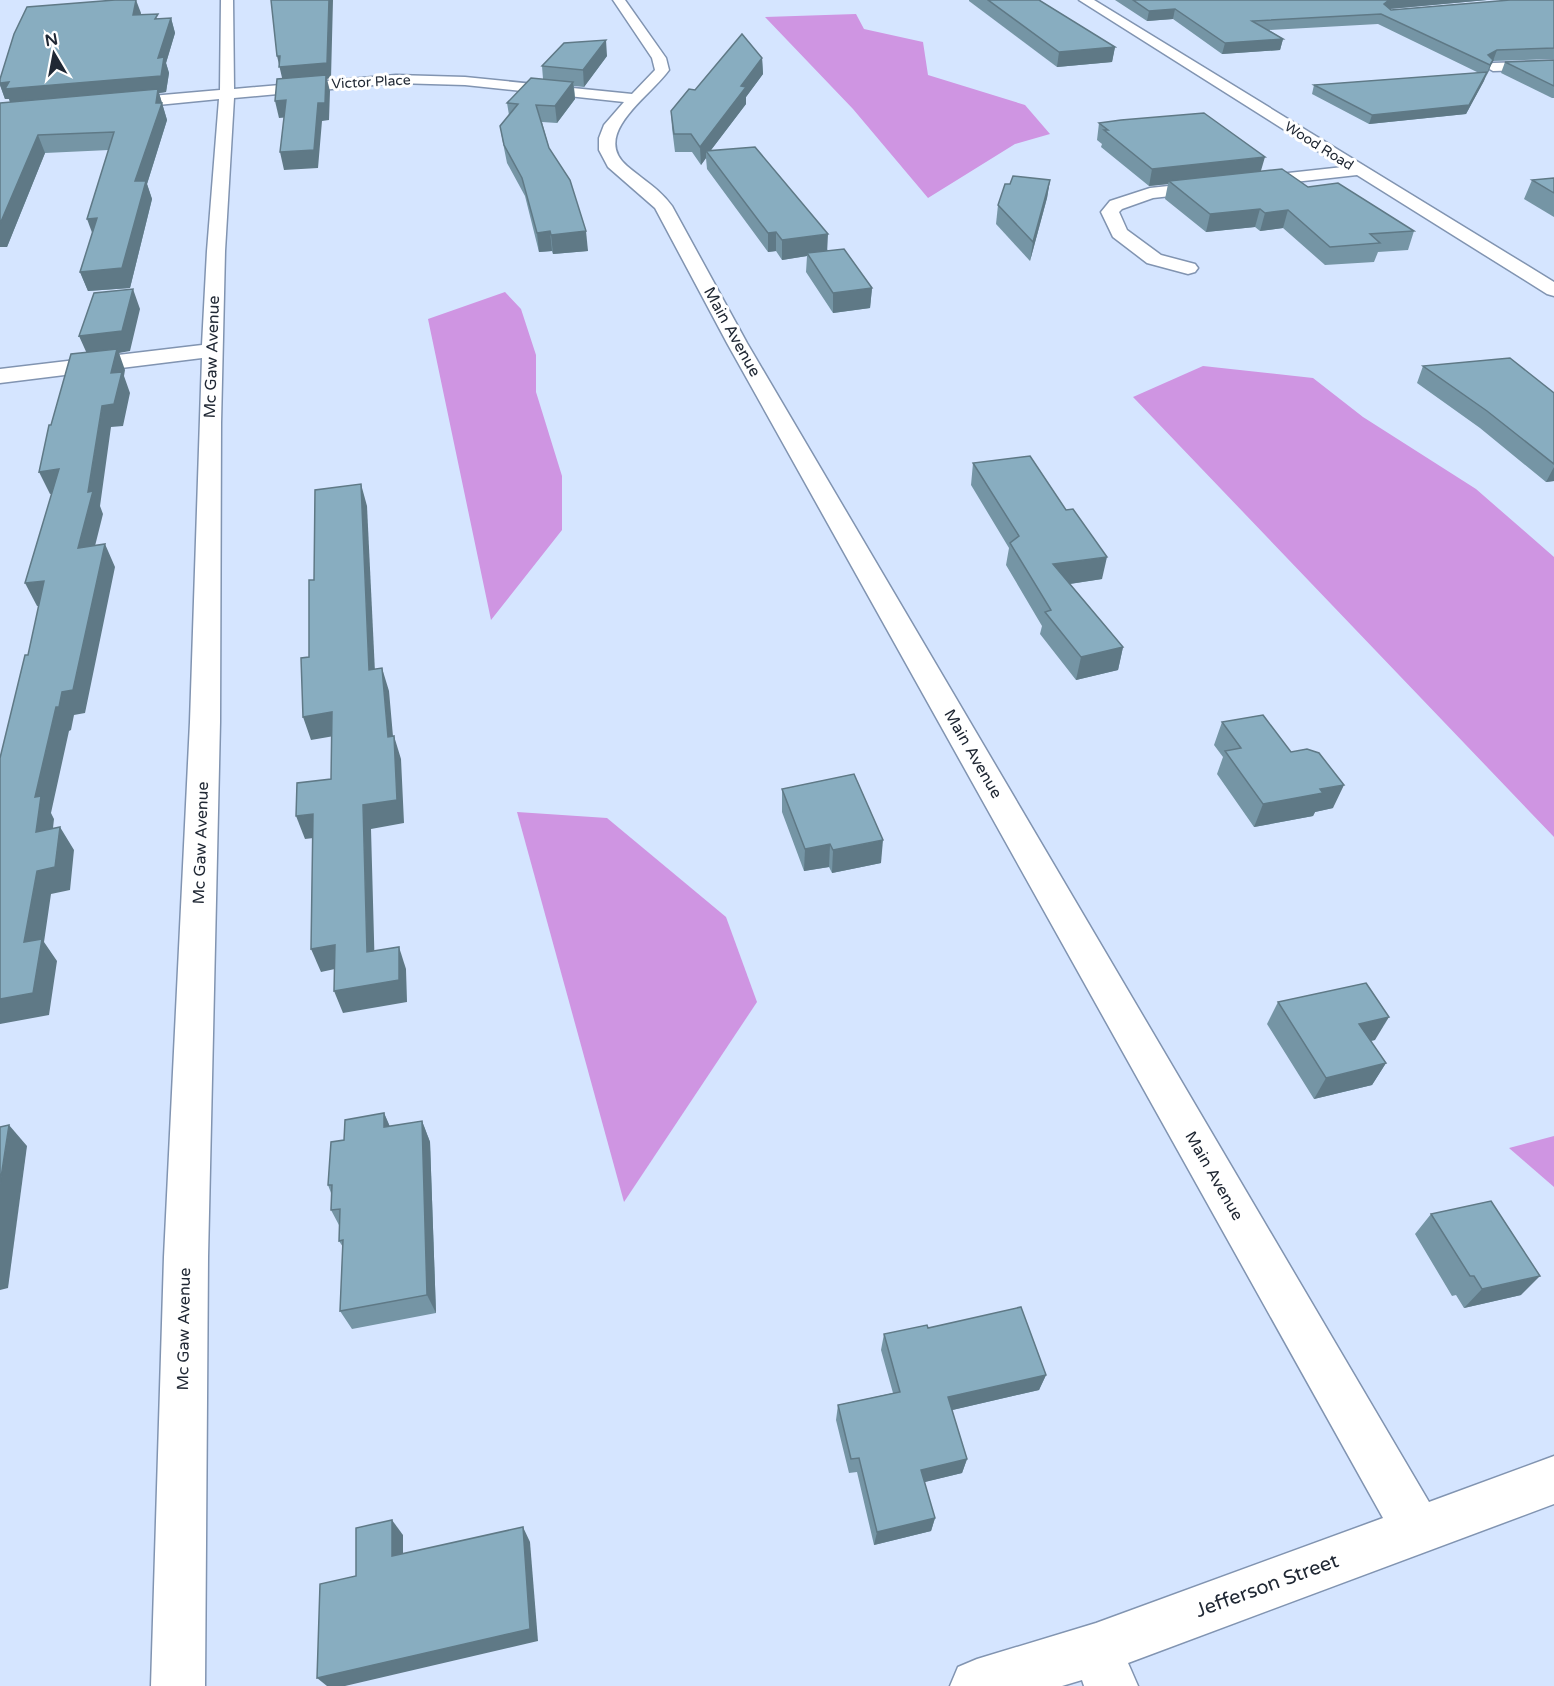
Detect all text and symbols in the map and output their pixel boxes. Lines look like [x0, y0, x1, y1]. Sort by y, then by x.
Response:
north arrow [24, 24, 84, 84]
text: N [44, 29, 60, 51]
street label: Victor Place [331, 71, 411, 93]
street label: Wood Road [1281, 118, 1357, 174]
street label: Main Avenue [699, 284, 765, 380]
street label: Mc Gaw Avenue [200, 295, 224, 419]
street label: Main Avenue [939, 706, 1007, 802]
street label: Mc Gaw Avenue [189, 781, 213, 905]
street label: Main Avenue [1180, 1128, 1248, 1224]
street label: Mc Gaw Avenue [173, 1267, 195, 1391]
street label: Jefferson Street [1192, 1549, 1342, 1623]

